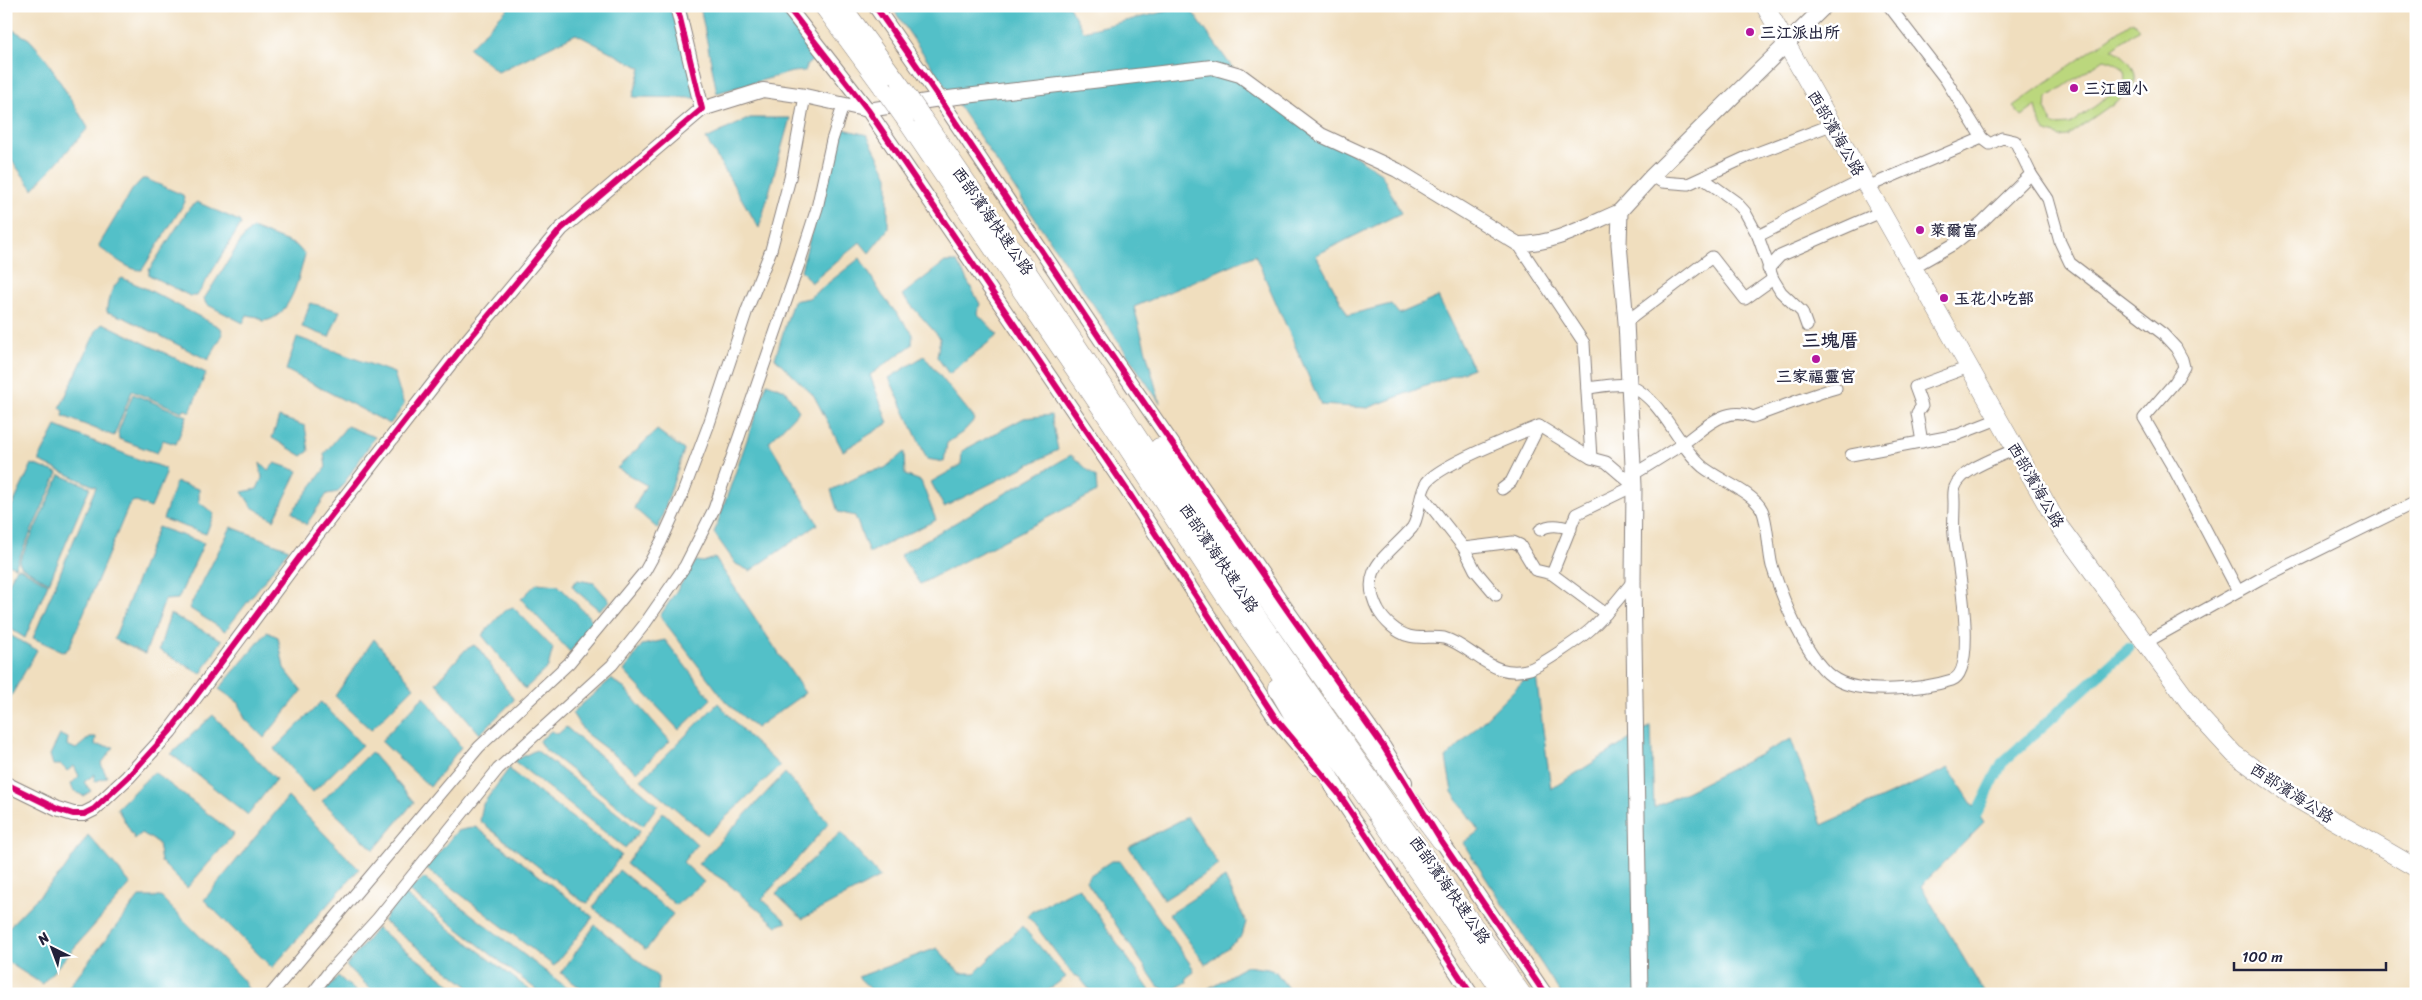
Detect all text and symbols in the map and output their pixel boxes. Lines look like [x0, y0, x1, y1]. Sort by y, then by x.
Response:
place label: 三江派出所 [1760, 18, 1840, 47]
marker: 三江派出所 [1744, 26, 1756, 38]
place label: 三江國小 [2084, 74, 2148, 103]
marker: 三江國小 [2068, 82, 2080, 94]
street label: 西部濱海公路 [1799, 84, 1873, 182]
street label: 西部濱海快速公路 [944, 160, 1042, 282]
place label: 萊爾富 [1930, 216, 1978, 245]
marker: 萊爾富 [1914, 224, 1926, 236]
place label: 玉花小吃部 [1954, 284, 2034, 313]
marker: 玉花小吃部 [1938, 292, 1950, 304]
district label: 三塊厝 [1801, 324, 1859, 357]
marker: 三家福靈宮 [1810, 353, 1822, 365]
place label: 三家福靈宮 [1776, 362, 1856, 391]
street label: 西部濱海公路 [1999, 436, 2073, 534]
street label: 西部濱海快速公路 [1171, 497, 1267, 619]
street label: 西部濱海公路 [2244, 755, 2340, 831]
street label: 西部濱海快速公路 [1401, 829, 1499, 951]
north arrow [28, 922, 78, 972]
text: N [31, 926, 56, 952]
scale bar [2234, 940, 2387, 972]
text: 100 m [2242, 944, 2283, 970]

